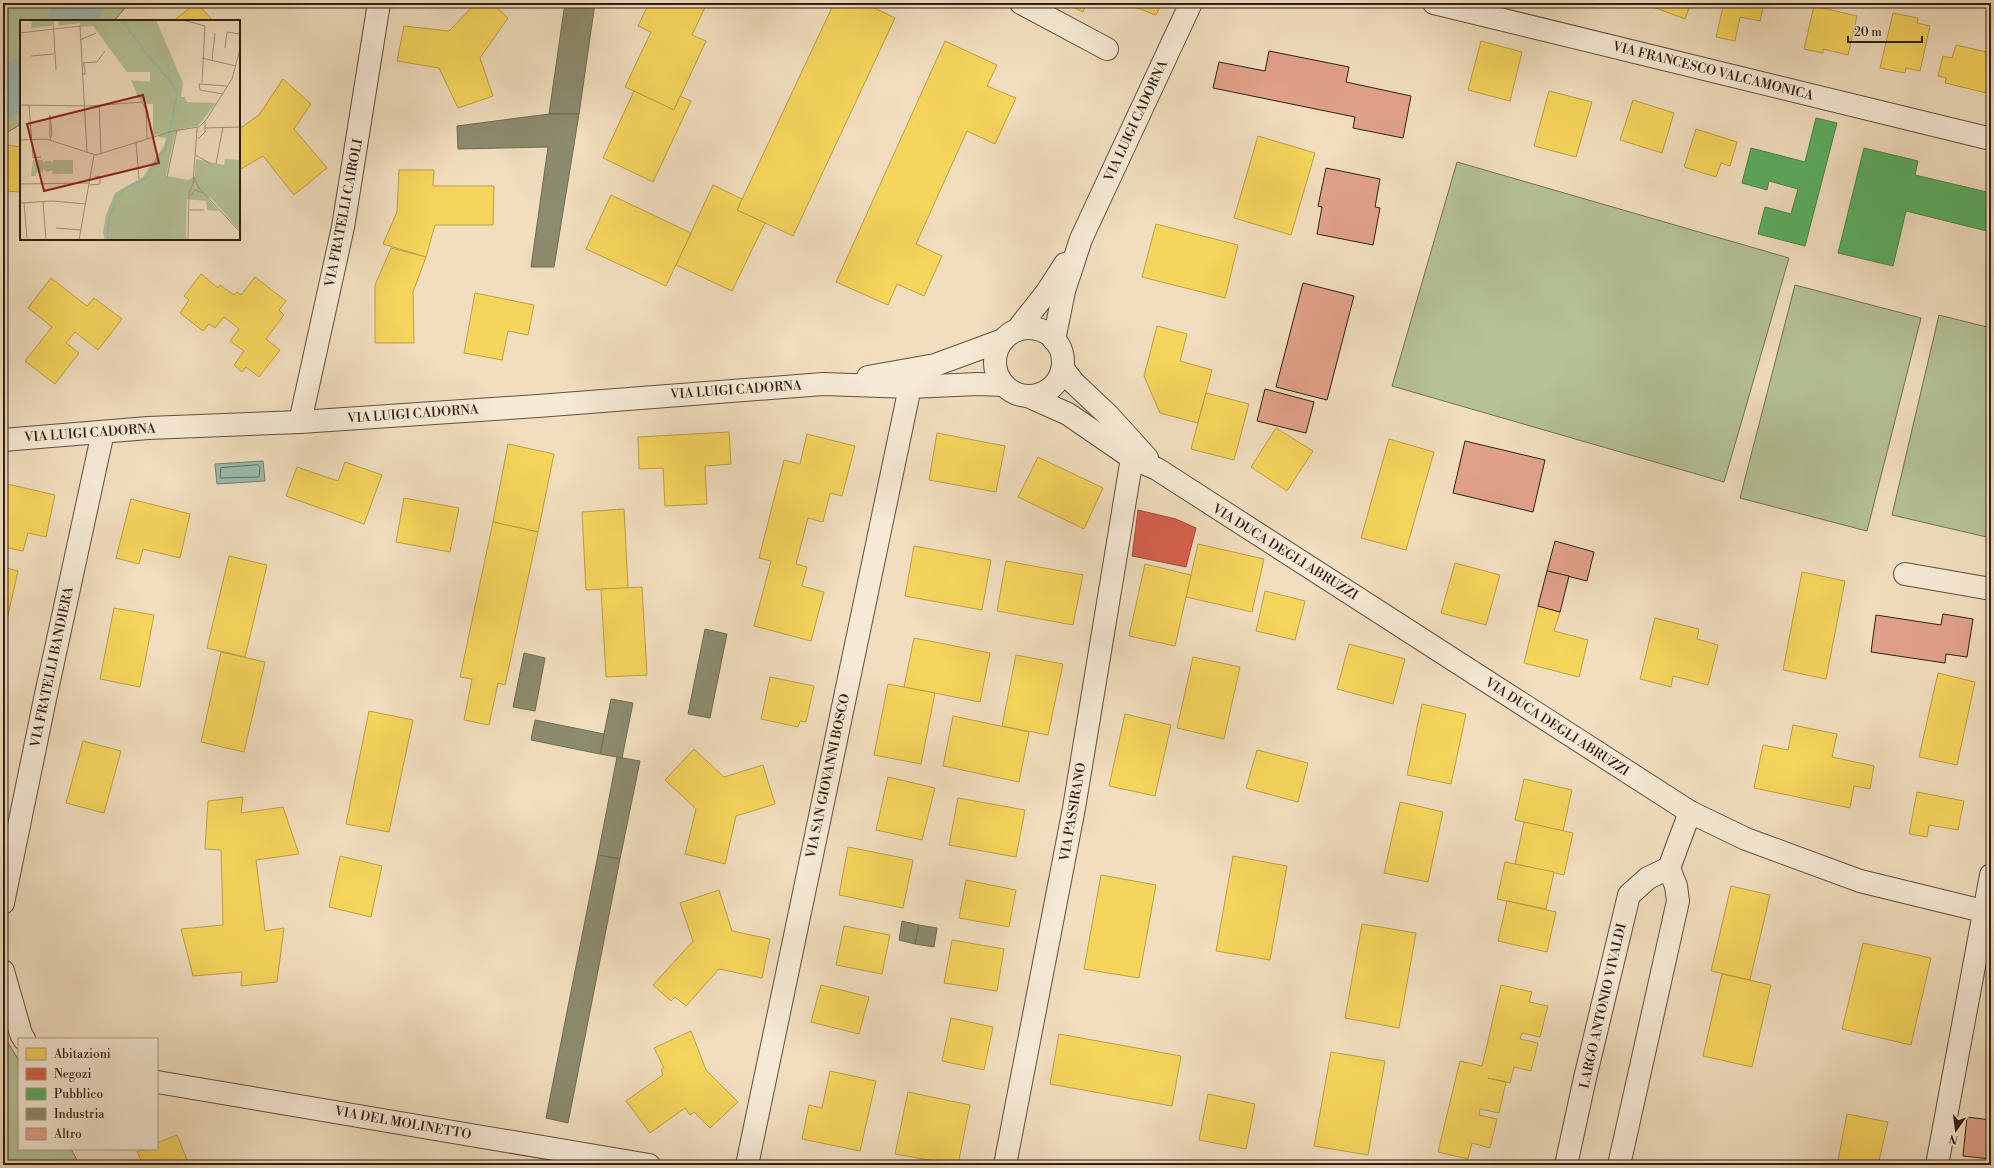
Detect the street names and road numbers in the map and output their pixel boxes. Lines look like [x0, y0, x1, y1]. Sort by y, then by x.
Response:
street label: VIA FRANCESCO VALCAMONICA [1610, 38, 1816, 104]
street label: VIA LUIGI CADORNA [1100, 57, 1172, 185]
street label: VIA FRATELLI CAIROLI [322, 138, 366, 289]
street label: VIA LUIGI CADORNA [669, 377, 803, 403]
street label: VIA LUIGI CADORNA [346, 401, 480, 427]
street label: VIA LUIGI CADORNA [23, 420, 157, 446]
street label: VIA DUCA DEGLI ABRUZZI [1208, 500, 1361, 603]
street label: VIA FRATELLI BANDIERA [27, 584, 77, 750]
street label: VIA DUCA DEGLI ABRUZZI [1481, 674, 1632, 780]
street label: VIA SAN GIOVANNI BOSCO [803, 692, 853, 861]
street label: VIA PASSIRANO [1056, 762, 1090, 863]
street label: LARGO ANTONIO VIVALDI [1576, 922, 1630, 1090]
street label: VIA DEL MOLINETTO [332, 1103, 473, 1143]

